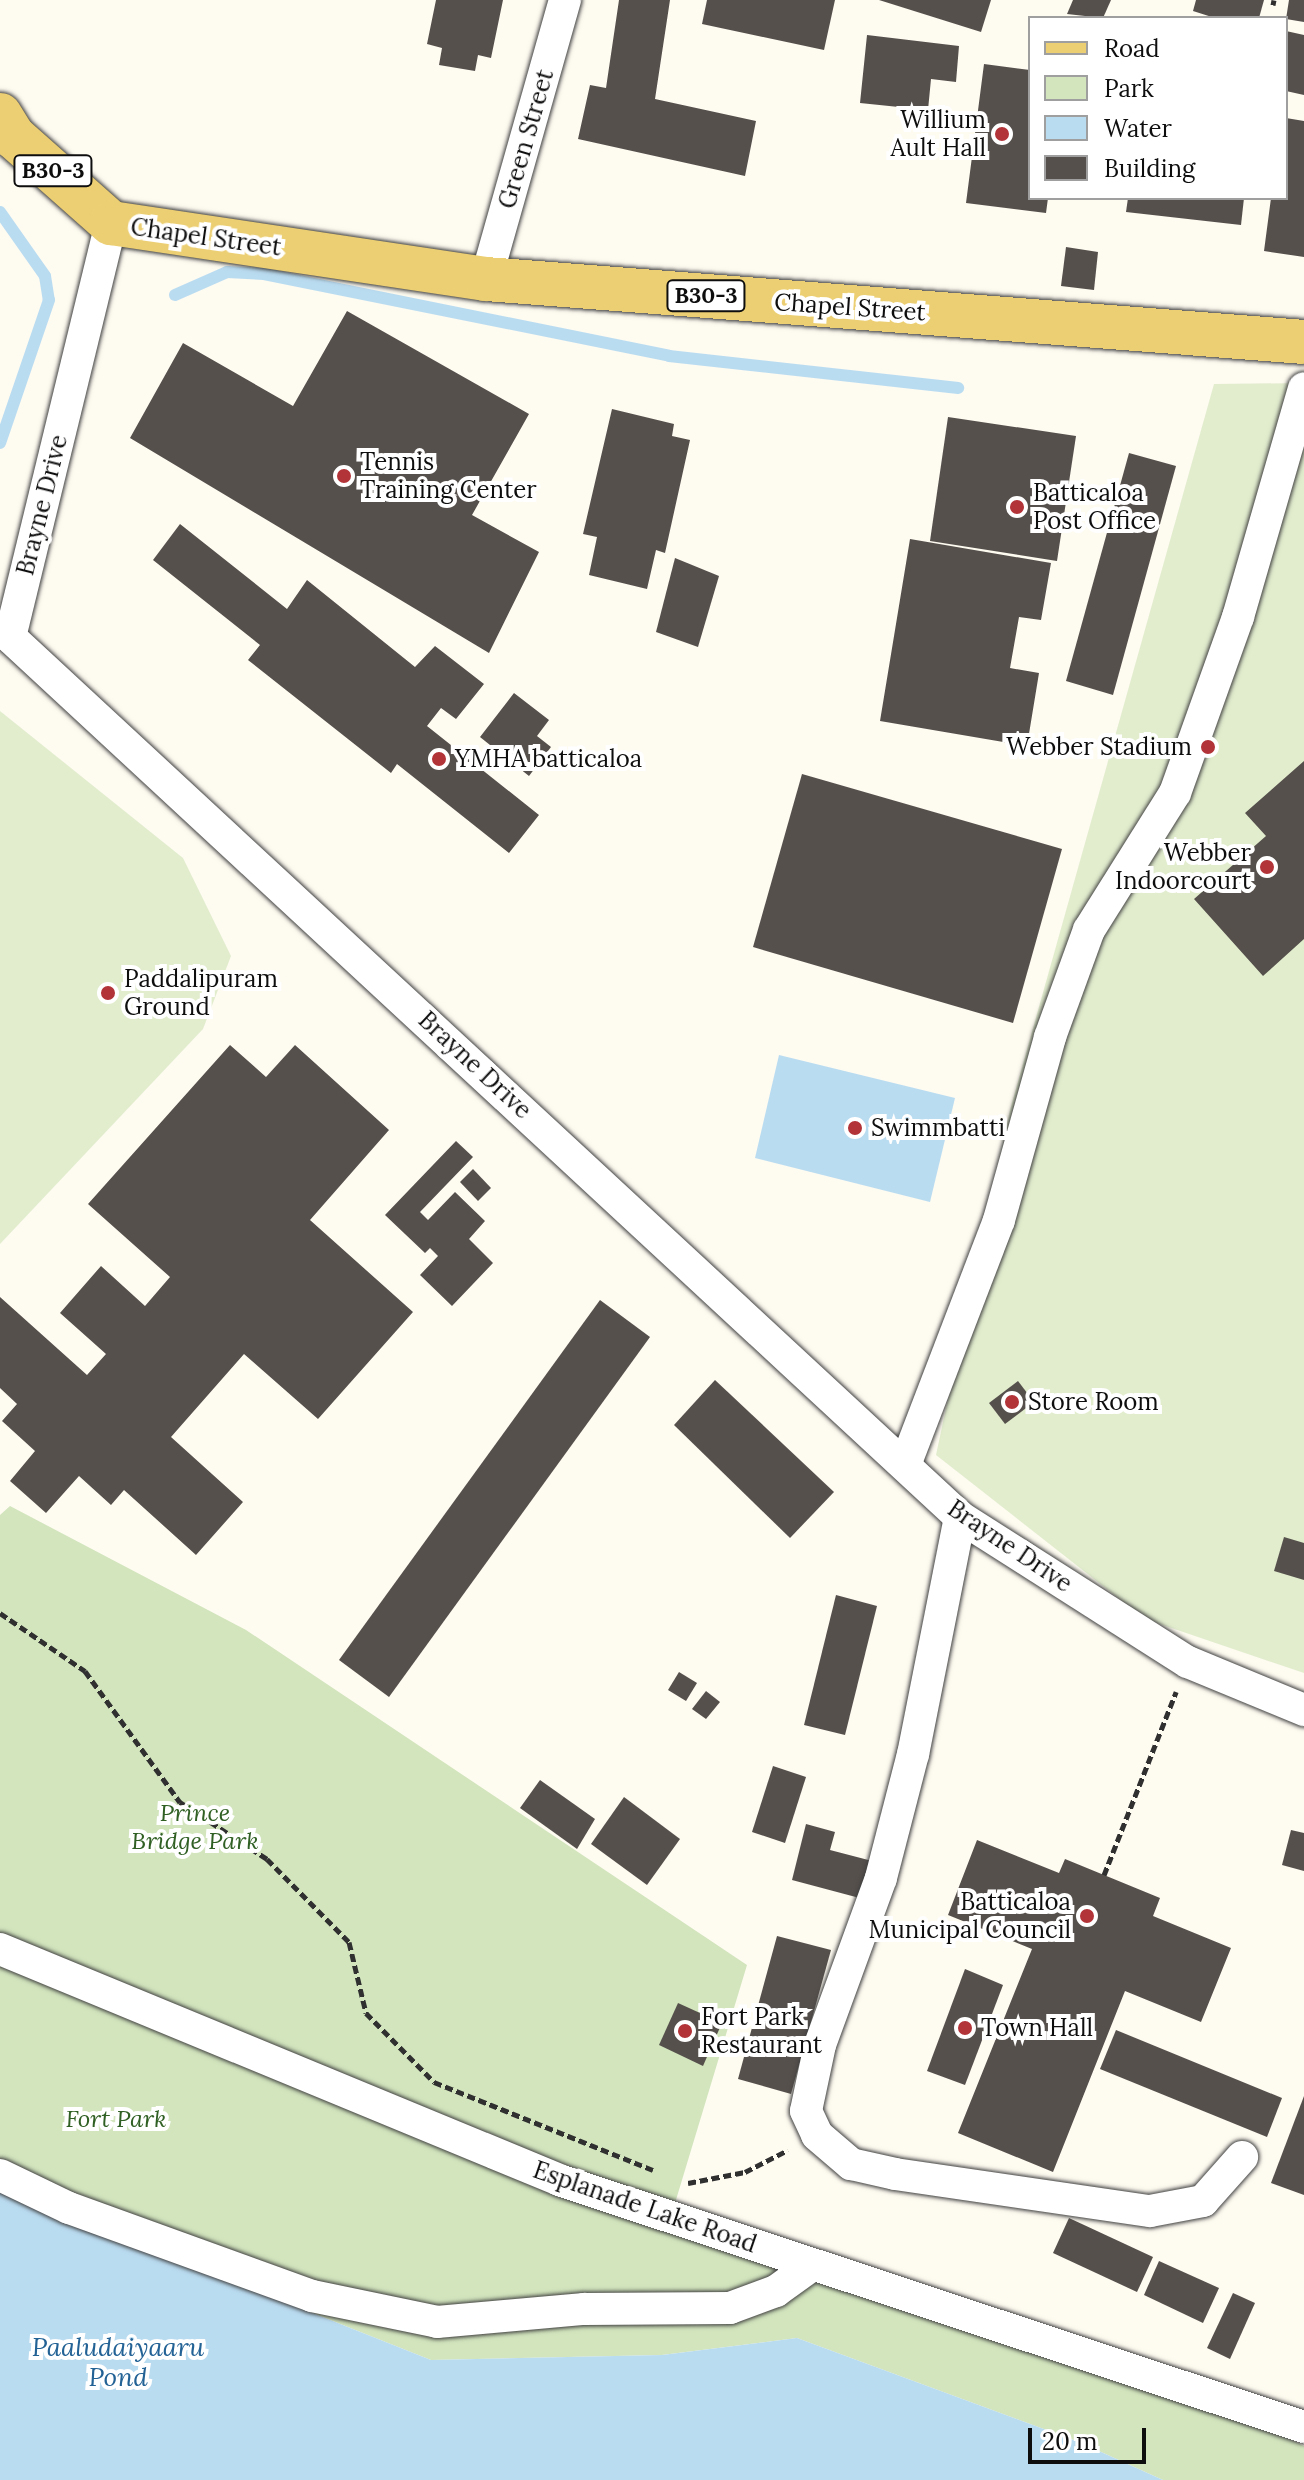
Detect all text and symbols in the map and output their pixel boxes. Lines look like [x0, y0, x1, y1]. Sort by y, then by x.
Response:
legend [1028, 16, 1288, 200]
text: Road [1104, 33, 1160, 64]
street label: Green Street [492, 66, 560, 212]
text: Park [1104, 73, 1154, 104]
place label: Willium Ault Hall [891, 106, 986, 162]
text: Water [1104, 113, 1172, 144]
marker: Willium Ault Hall [993, 125, 1011, 143]
road number: B30-3 [13, 153, 93, 189]
text: Building [1104, 153, 1195, 184]
street label: Chapel Street [129, 212, 283, 262]
road number: B30-3 [666, 278, 746, 314]
street label: Chapel Street [773, 287, 927, 327]
street label: Brayne Drive [11, 432, 73, 578]
place label: Tennis Training Center [360, 448, 537, 504]
marker: Tennis Training Center [335, 467, 353, 485]
place label: Batticaloa Post Office [1033, 479, 1156, 535]
marker: Batticaloa Post Office [1008, 498, 1026, 516]
place label: Webber Stadium [1006, 733, 1192, 761]
marker: Webber Stadium [1199, 738, 1217, 756]
place label: YMHA batticaloa [455, 745, 642, 773]
marker: YMHA batticaloa [430, 750, 448, 768]
place label: Webber Indoorcourt [1115, 839, 1251, 895]
marker: Webber Indoorcourt [1258, 858, 1276, 876]
place label: Paddalipuram Ground [124, 965, 278, 1021]
marker: Paddalipuram Ground [99, 984, 117, 1002]
street label: Brayne Drive [413, 1005, 537, 1125]
place label: Swimmbatti [871, 1114, 1005, 1142]
marker: Swimmbatti [846, 1119, 864, 1137]
place label: Store Room [1028, 1388, 1159, 1416]
marker: Store Room [1003, 1393, 1021, 1411]
street label: Brayne Drive [942, 1494, 1078, 1598]
park label: Prince Bridge Park [131, 1799, 259, 1855]
place label: Batticaloa Municipal Council [869, 1888, 1071, 1944]
marker: Batticaloa Municipal Council [1078, 1907, 1096, 1925]
place label: Fort Park Restaurant [701, 2003, 822, 2059]
place label: Town Hall [981, 2014, 1093, 2042]
marker: Town Hall [956, 2019, 974, 2037]
marker: Fort Park Restaurant [676, 2022, 694, 2040]
park label: Fort Park [65, 2105, 167, 2133]
street label: Esplanade Lake Road [529, 2155, 761, 2259]
water label: Paaludaiyaaru Pond [32, 2331, 204, 2392]
scale bar [1032, 2412, 1150, 2462]
text: 20 m [1042, 2426, 1098, 2457]

